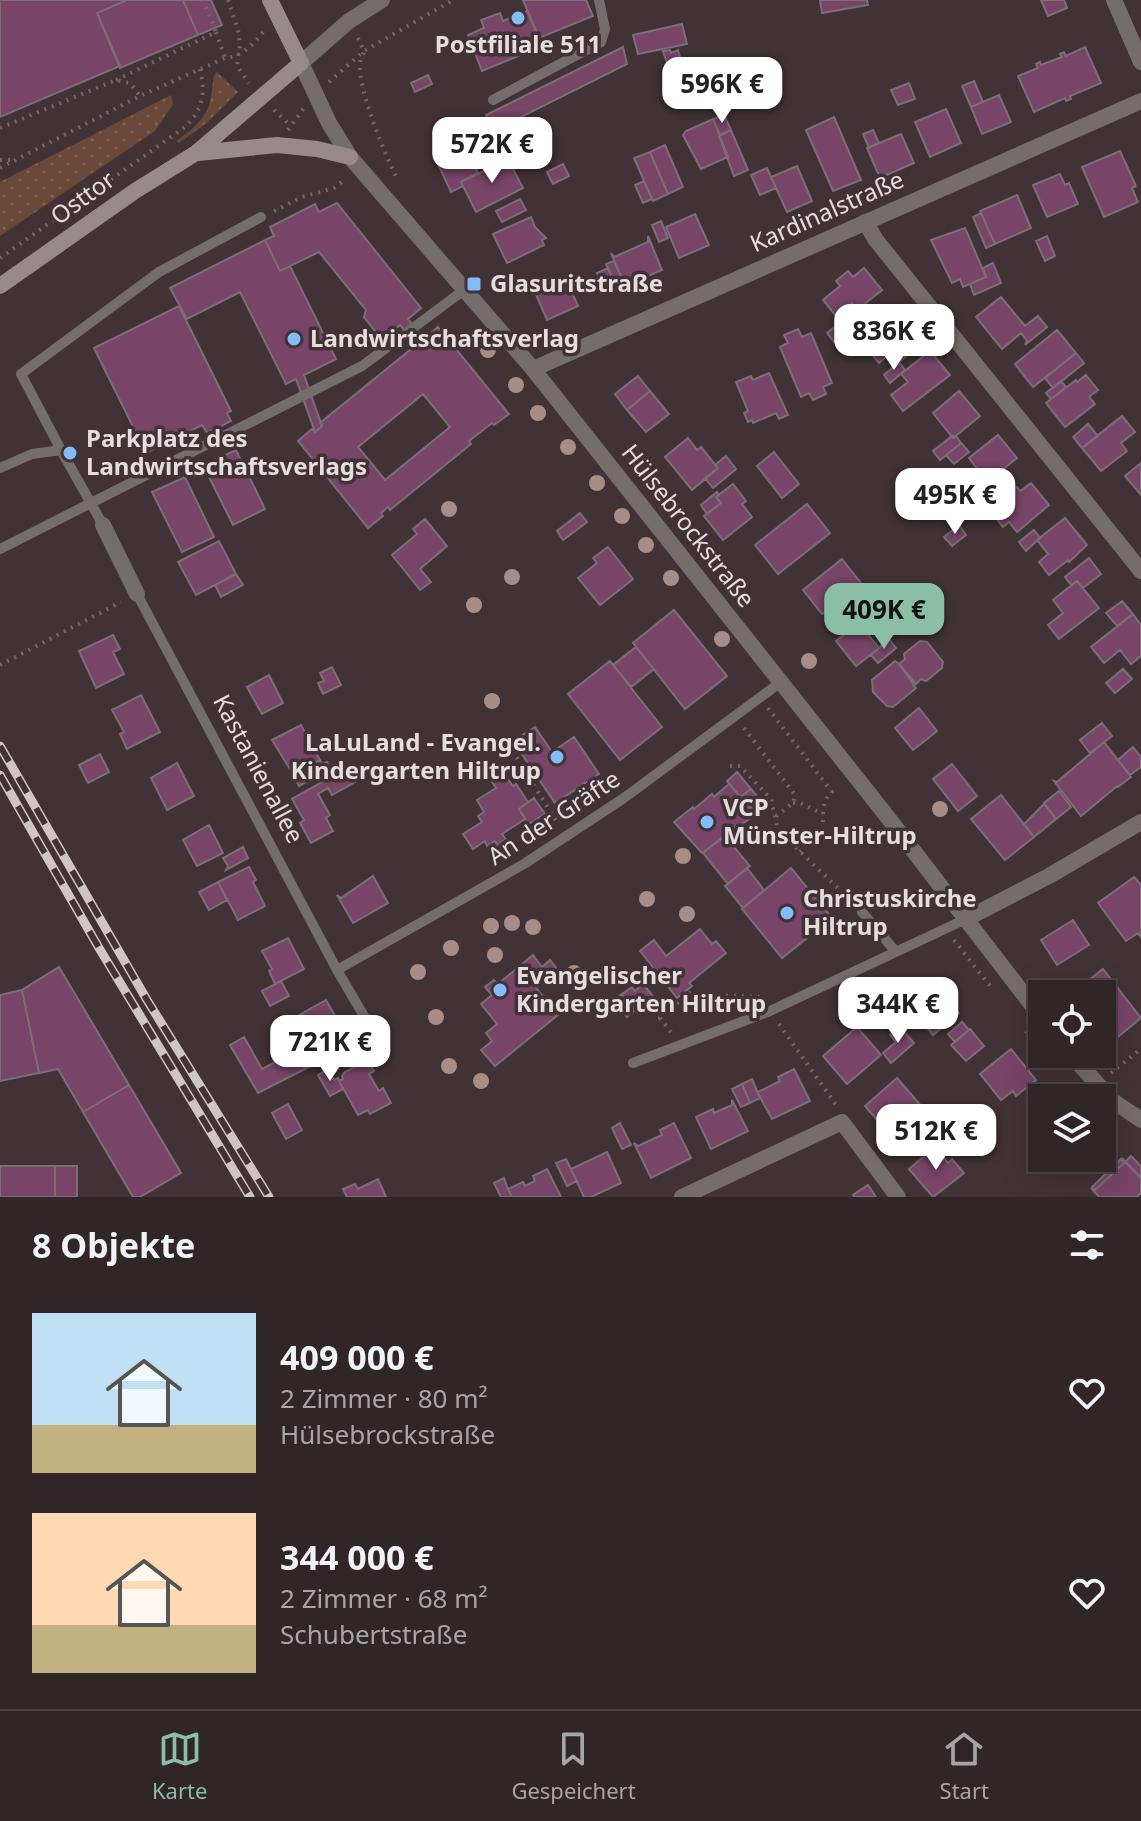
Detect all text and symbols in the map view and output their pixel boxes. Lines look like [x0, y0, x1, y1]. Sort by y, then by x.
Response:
marker: Postfiliale 511 [509, 9, 527, 27]
place label: Postfiliale 511 [435, 27, 601, 60]
pin: 596K € [657, 57, 787, 125]
text: 596K € [680, 65, 764, 101]
pin: 572K € [427, 117, 557, 185]
text: 572K € [450, 125, 534, 161]
street label: Osttor [43, 162, 121, 231]
street label: Kardinalstraße [744, 162, 908, 259]
place label: Glasuritstraße [490, 266, 663, 299]
marker: Glasuritstraße [465, 275, 483, 293]
pin: 836K € [829, 304, 959, 372]
text: 836K € [852, 312, 936, 348]
place label: Landwirtschaftsverlag [310, 321, 579, 354]
marker: Landwirtschaftsverlag [285, 330, 303, 348]
place label: Parkplatz des Landwirtschaftsverlags [86, 421, 367, 482]
street label: Hülsebrockstraße [615, 437, 763, 613]
marker: Parkplatz des Landwirtschaftsverlags [61, 444, 79, 462]
pin: 495K € [890, 468, 1020, 536]
text: 495K € [913, 476, 997, 512]
pin: 409K € [819, 583, 949, 651]
text: 409K € [842, 591, 926, 627]
street label: Kastanienallee [206, 688, 312, 849]
place label: LaLuLand - Evangel. Kindergarten Hiltrup [291, 725, 541, 786]
marker: LaLuLand - Evangel. Kindergarten Hiltrup [548, 748, 566, 766]
street label: An der Gräfte [481, 762, 626, 872]
place label: VCP Münster-Hiltrup [723, 790, 917, 851]
marker: VCP Münster-Hiltrup [698, 813, 716, 831]
place label: Christuskirche Hiltrup [803, 881, 977, 942]
marker: Christuskirche Hiltrup [778, 904, 796, 922]
place label: Evangelischer Kindergarten Hiltrup [516, 958, 766, 1019]
pin: 344K € [833, 977, 963, 1045]
map controls [1028, 980, 1116, 1172]
button: locate [1028, 980, 1116, 1068]
marker: Evangelischer Kindergarten Hiltrup [491, 981, 509, 999]
text: 344K € [856, 985, 940, 1021]
pin: 721K € [265, 1015, 395, 1083]
text: 721K € [288, 1023, 372, 1059]
button: layers [1028, 1084, 1116, 1172]
pin: 512K € [871, 1104, 1001, 1172]
text: 512K € [894, 1112, 978, 1148]
text: 8 Objekte [32, 1222, 195, 1268]
icon: filters [1065, 1223, 1109, 1267]
text: 409 000 € [280, 1334, 434, 1380]
icon: home [96, 1345, 192, 1441]
icon: heart [1065, 1371, 1109, 1415]
text: 2 Zimmer · 80 m² [280, 1380, 488, 1416]
text: Hülsebrockstraße [280, 1416, 495, 1452]
text: 344 000 € [280, 1534, 434, 1580]
icon: home [96, 1545, 192, 1641]
icon: heart [1065, 1571, 1109, 1615]
text: 2 Zimmer · 68 m² [280, 1580, 488, 1616]
text: Schubertstraße [280, 1616, 467, 1652]
tab: Karte [152, 1727, 207, 1805]
tab: Gespeichert [511, 1727, 636, 1805]
tab: Start [940, 1727, 989, 1805]

